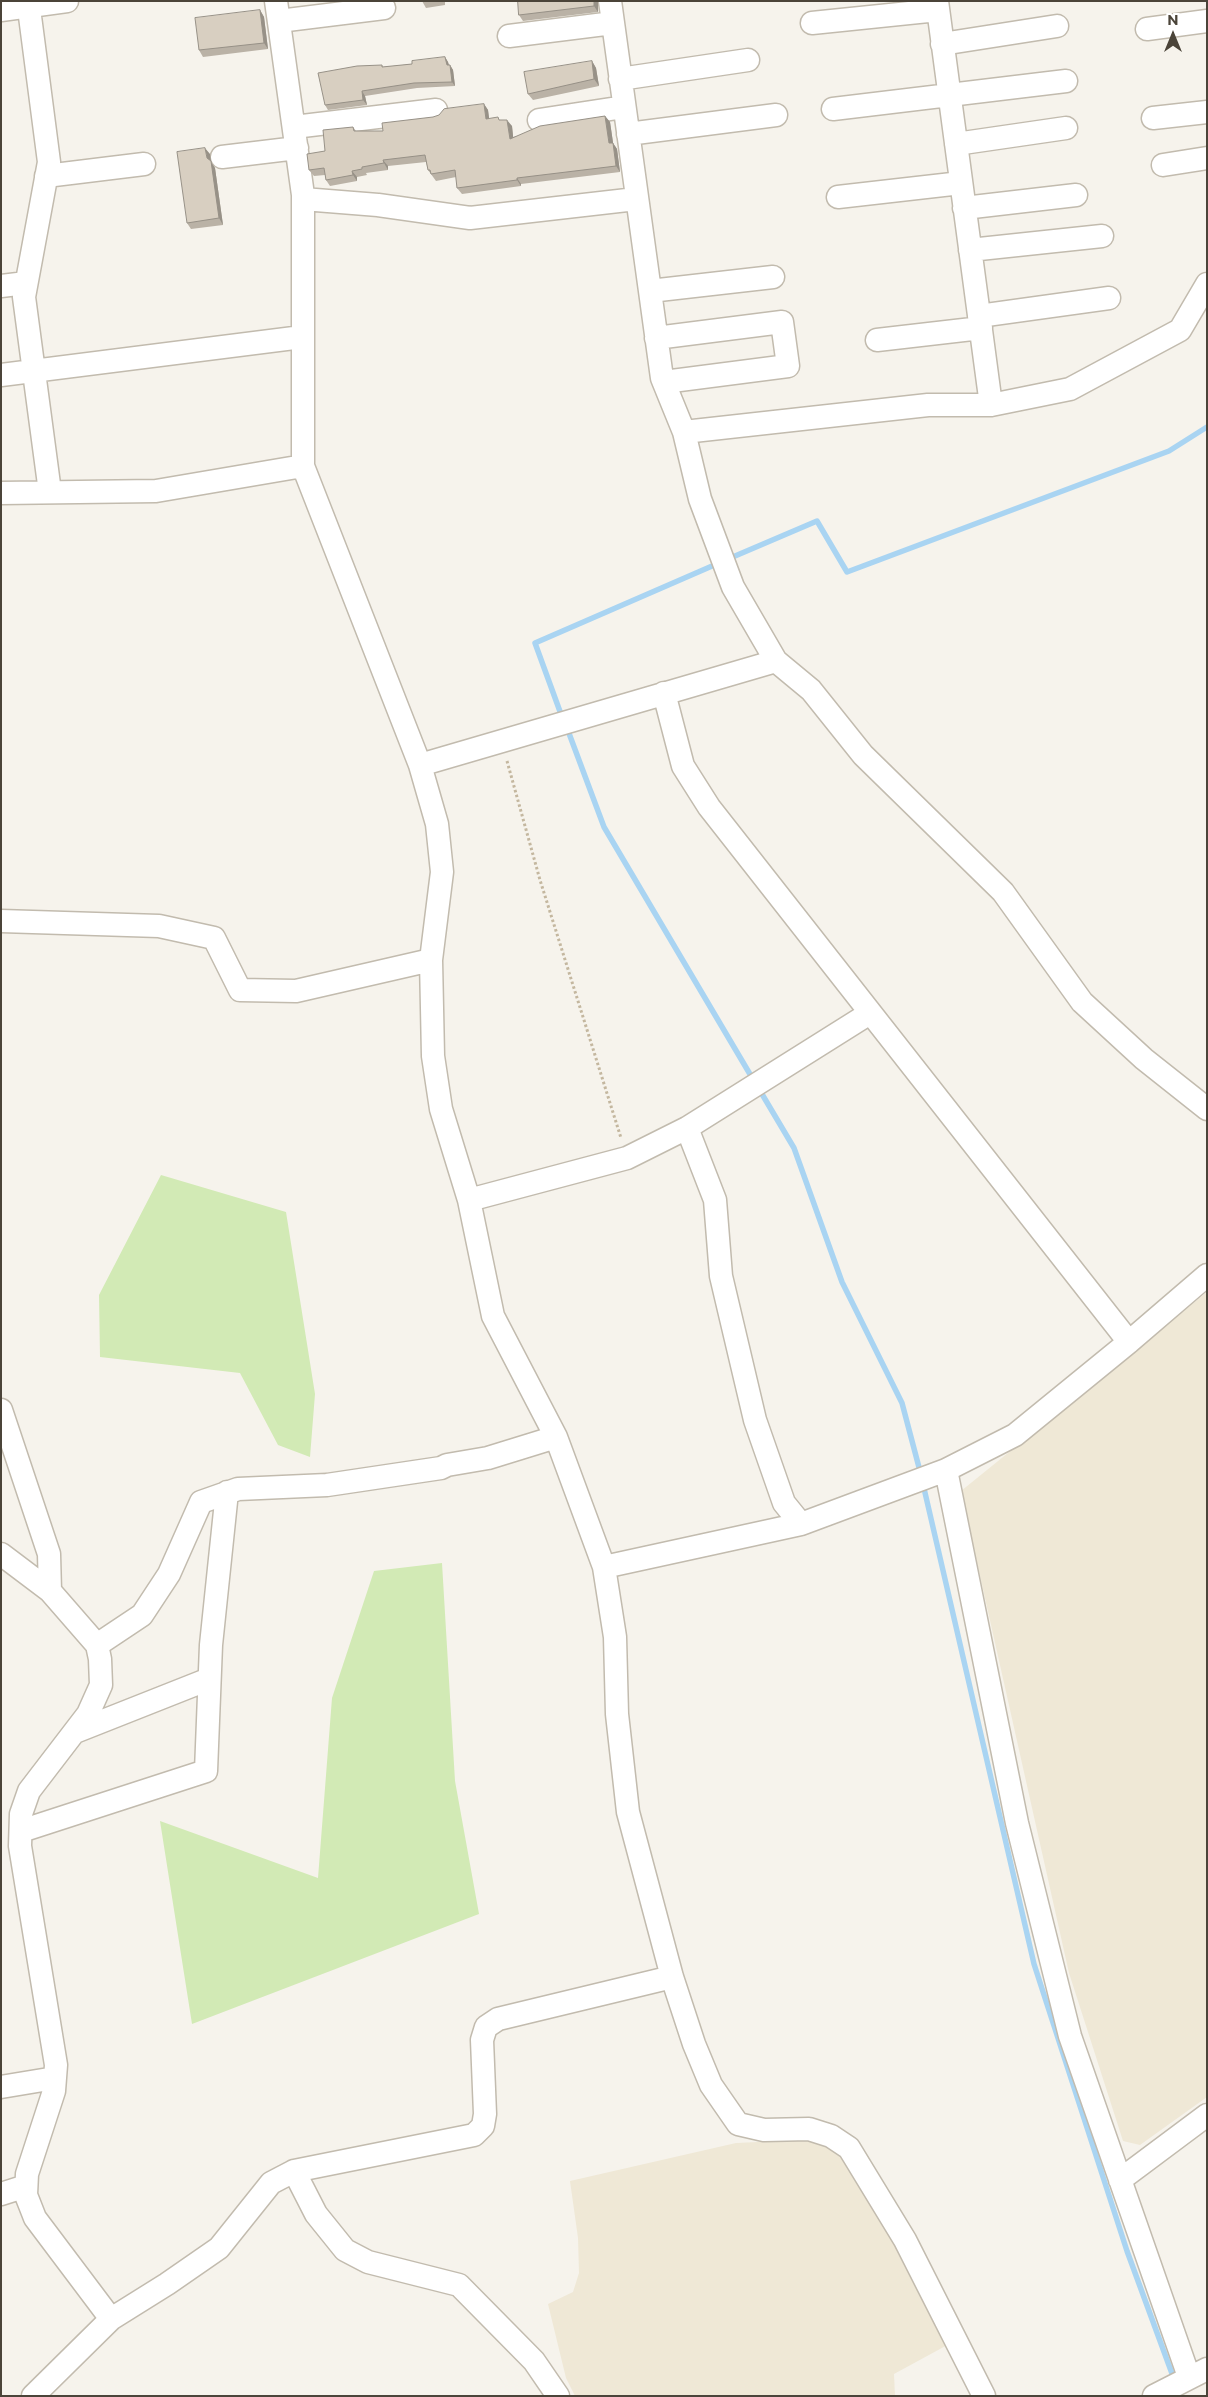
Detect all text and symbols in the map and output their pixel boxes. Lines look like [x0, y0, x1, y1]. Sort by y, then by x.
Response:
north arrow [1148, 10, 1198, 60]
text: N [1167, 11, 1179, 29]

